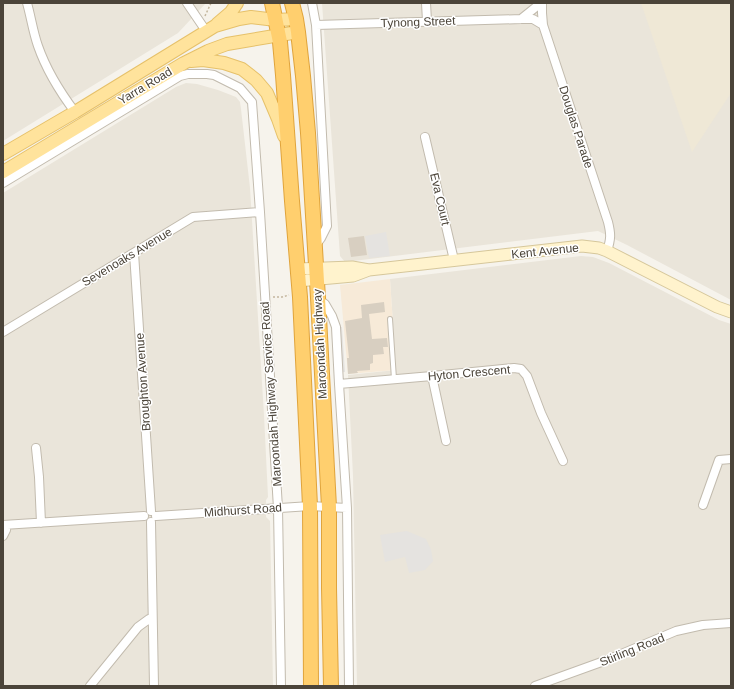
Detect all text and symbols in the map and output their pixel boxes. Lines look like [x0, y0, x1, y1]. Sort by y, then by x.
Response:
street label: Tynong Street [380, 14, 456, 30]
street label: Yarra Road [115, 64, 175, 108]
street label: Douglas Parade [556, 84, 596, 170]
street label: Eva Court [427, 171, 453, 227]
street label: Sevenoaks Avenue [79, 224, 175, 289]
street label: Kent Avenue [511, 240, 580, 262]
street label: Maroondah Highway [310, 289, 330, 399]
street label: Maroondah Highway Service Road [258, 301, 284, 487]
street label: Broughton Avenue [133, 332, 153, 432]
street label: Hyton Crescent [427, 362, 511, 384]
street label: Midhurst Road [204, 500, 282, 520]
street label: Stirling Road [598, 631, 666, 669]

